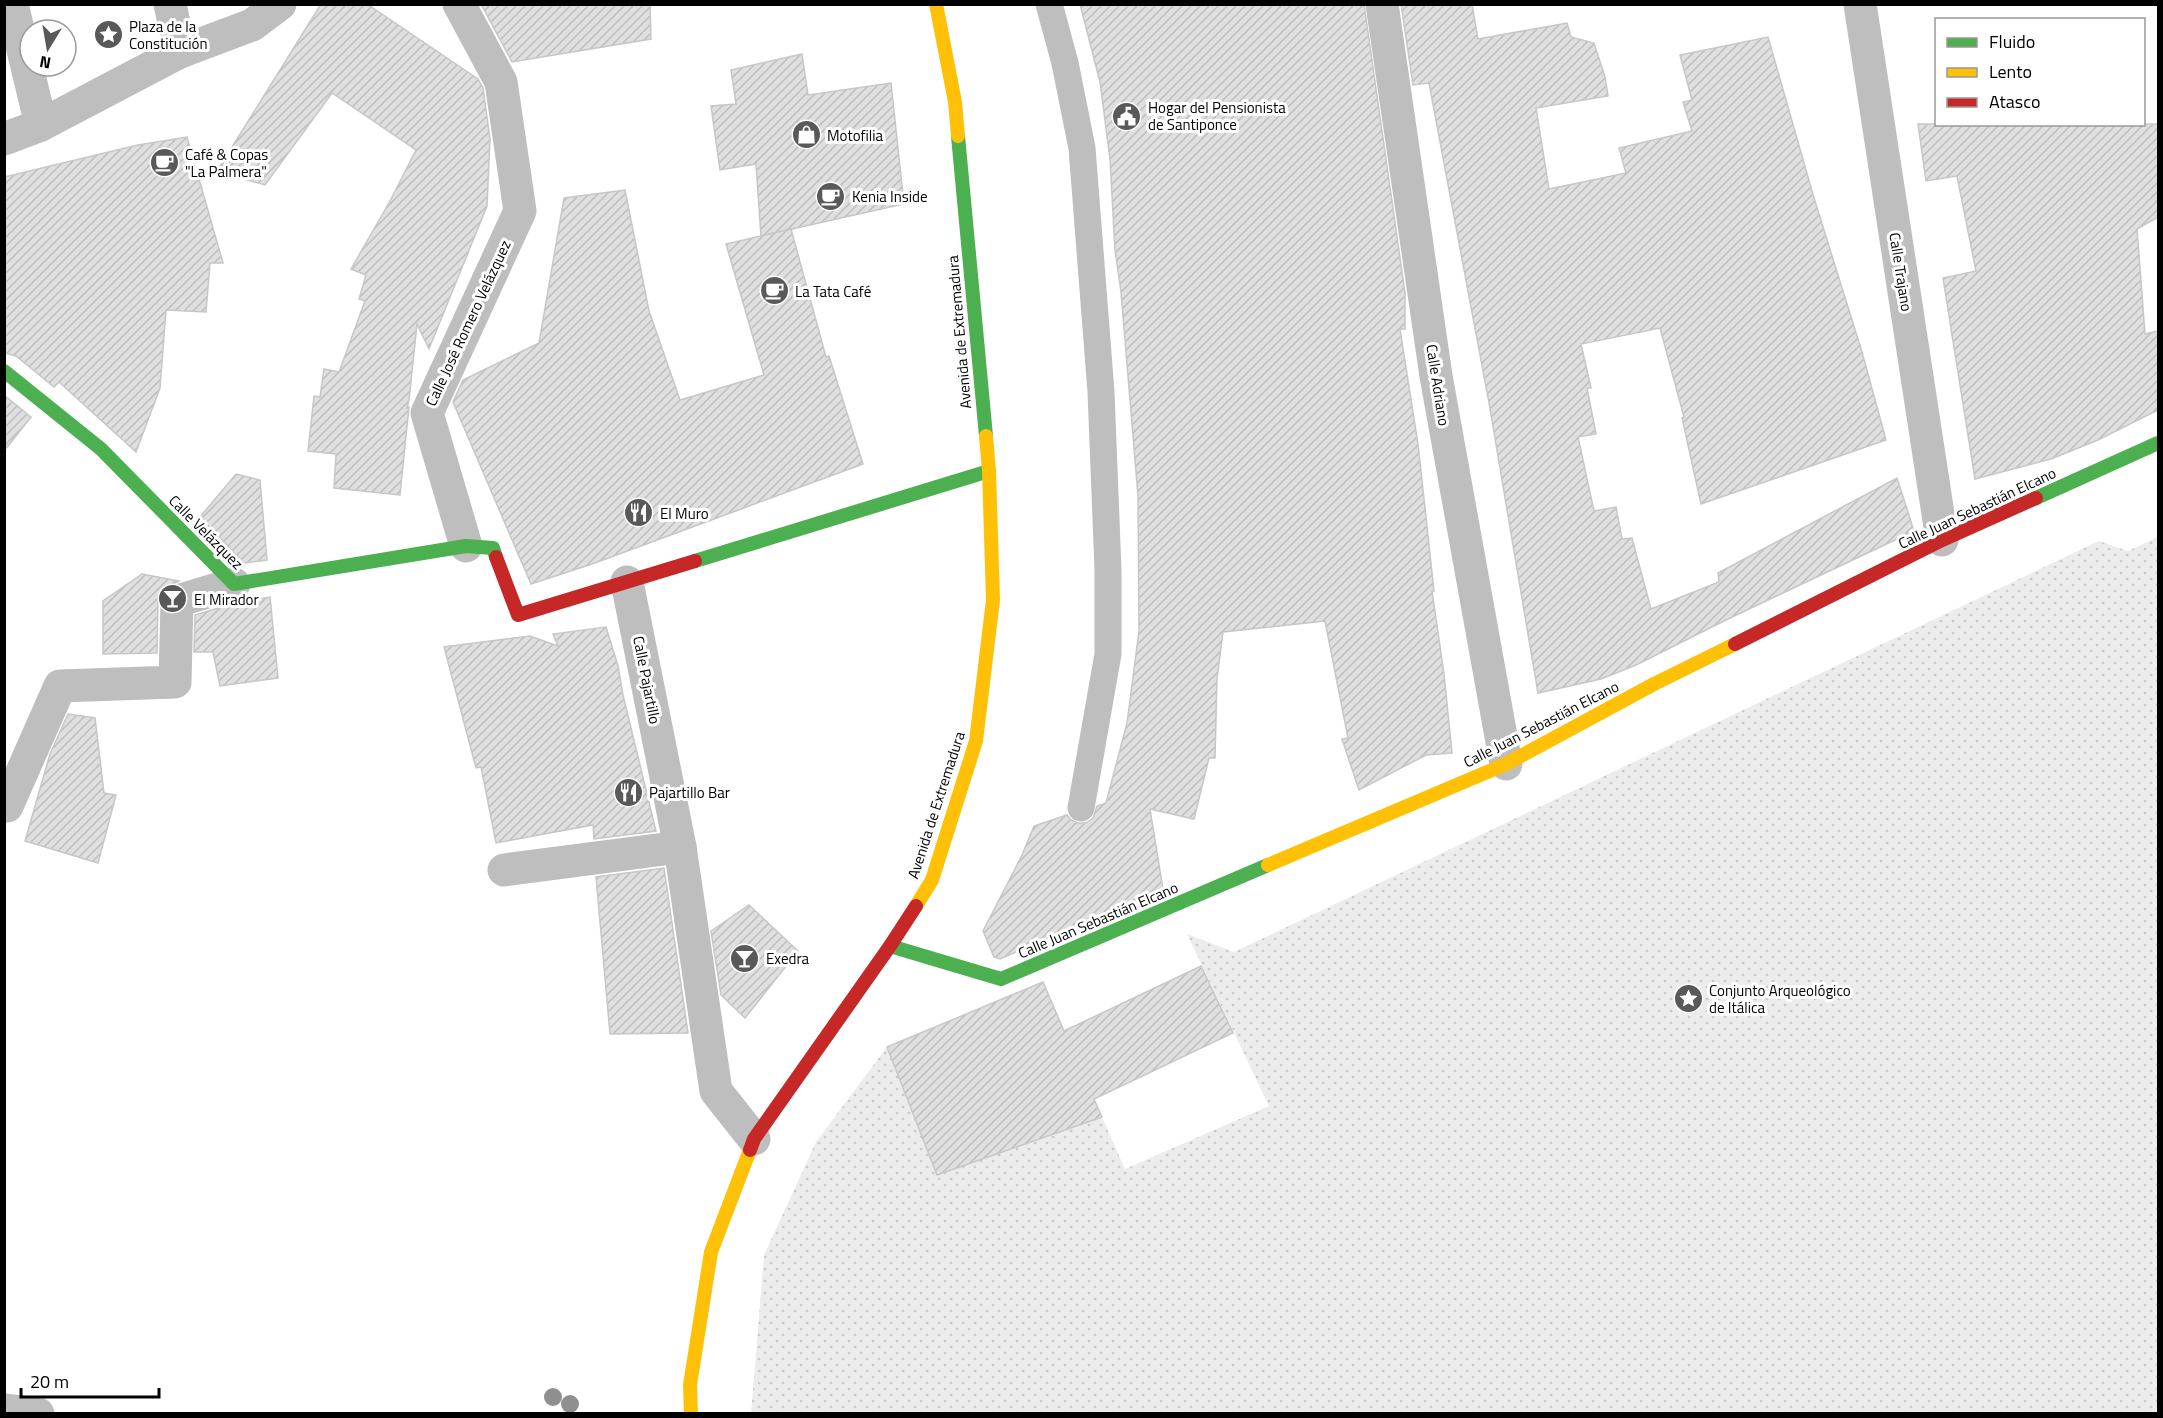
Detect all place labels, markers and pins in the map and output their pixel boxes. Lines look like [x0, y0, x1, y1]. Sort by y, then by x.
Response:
place label: Plaza de la Constitución [129, 15, 208, 55]
place icon: Plaza de la Constitución [92, 19, 124, 51]
place label: Hogar del Pensionista de Santiponce [1148, 96, 1286, 136]
public building icon: Hogar del Pensionista de Santiponce [1111, 100, 1143, 132]
shop icon: Motofilia [790, 119, 822, 151]
place label: Motofilia [827, 124, 884, 147]
place label: Café & Copas "La Palmera" [185, 143, 268, 183]
cafe icon: Café & Copas "La Palmera" [148, 147, 180, 179]
cafe icon: Kenia Inside [815, 180, 847, 212]
place label: Kenia Inside [852, 185, 928, 208]
cafe icon: La Tata Café [758, 275, 790, 307]
place label: La Tata Café [795, 280, 871, 303]
restaurant icon: El Muro [623, 497, 655, 529]
place label: El Muro [660, 502, 709, 525]
bar icon: El Mirador [157, 583, 189, 615]
place label: El Mirador [194, 588, 259, 611]
restaurant icon: Pajartillo Bar [612, 776, 644, 808]
place label: Pajartillo Bar [649, 781, 730, 804]
bar icon: Exedra [729, 942, 761, 974]
place label: Exedra [766, 947, 810, 970]
place label: Conjunto Arqueológico de Itálica [1709, 979, 1851, 1019]
place icon: Conjunto Arqueológico de Itálica [1672, 983, 1704, 1015]

